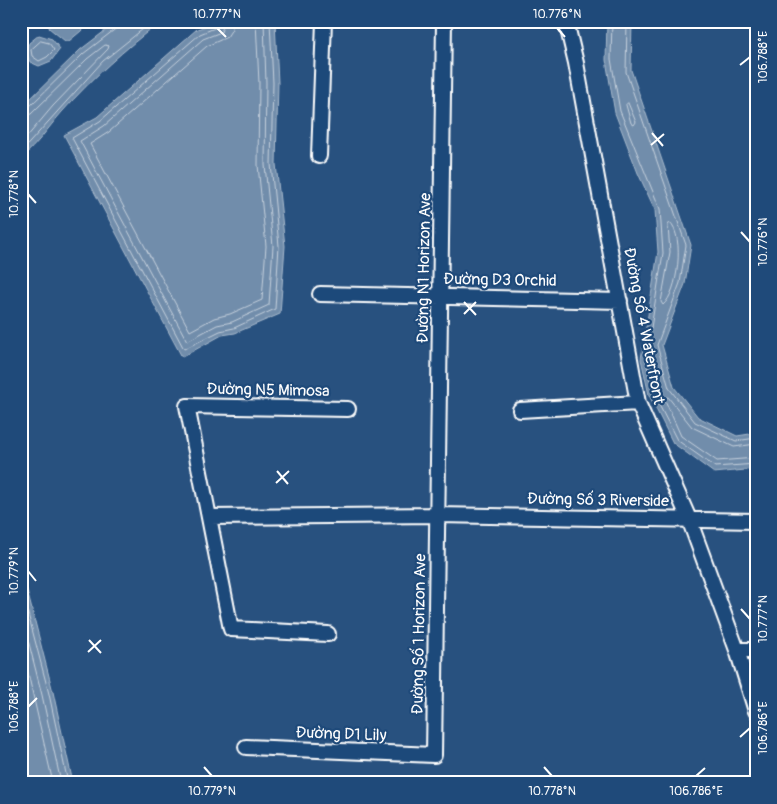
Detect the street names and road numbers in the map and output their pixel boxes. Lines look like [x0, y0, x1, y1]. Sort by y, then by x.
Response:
street label: Đường N1 Horizon Ave [413, 193, 435, 343]
street label: Đường Số 4 Waterfront [619, 246, 669, 407]
street label: Đường D3 Orchid [443, 269, 557, 291]
street label: Đường N5 Mimosa [206, 379, 330, 401]
street label: Đường Số 3 Riverside [527, 489, 669, 511]
street label: Đường Số 1 Horizon Ave [408, 553, 430, 715]
street label: Đường D1 Lily [295, 722, 387, 746]

